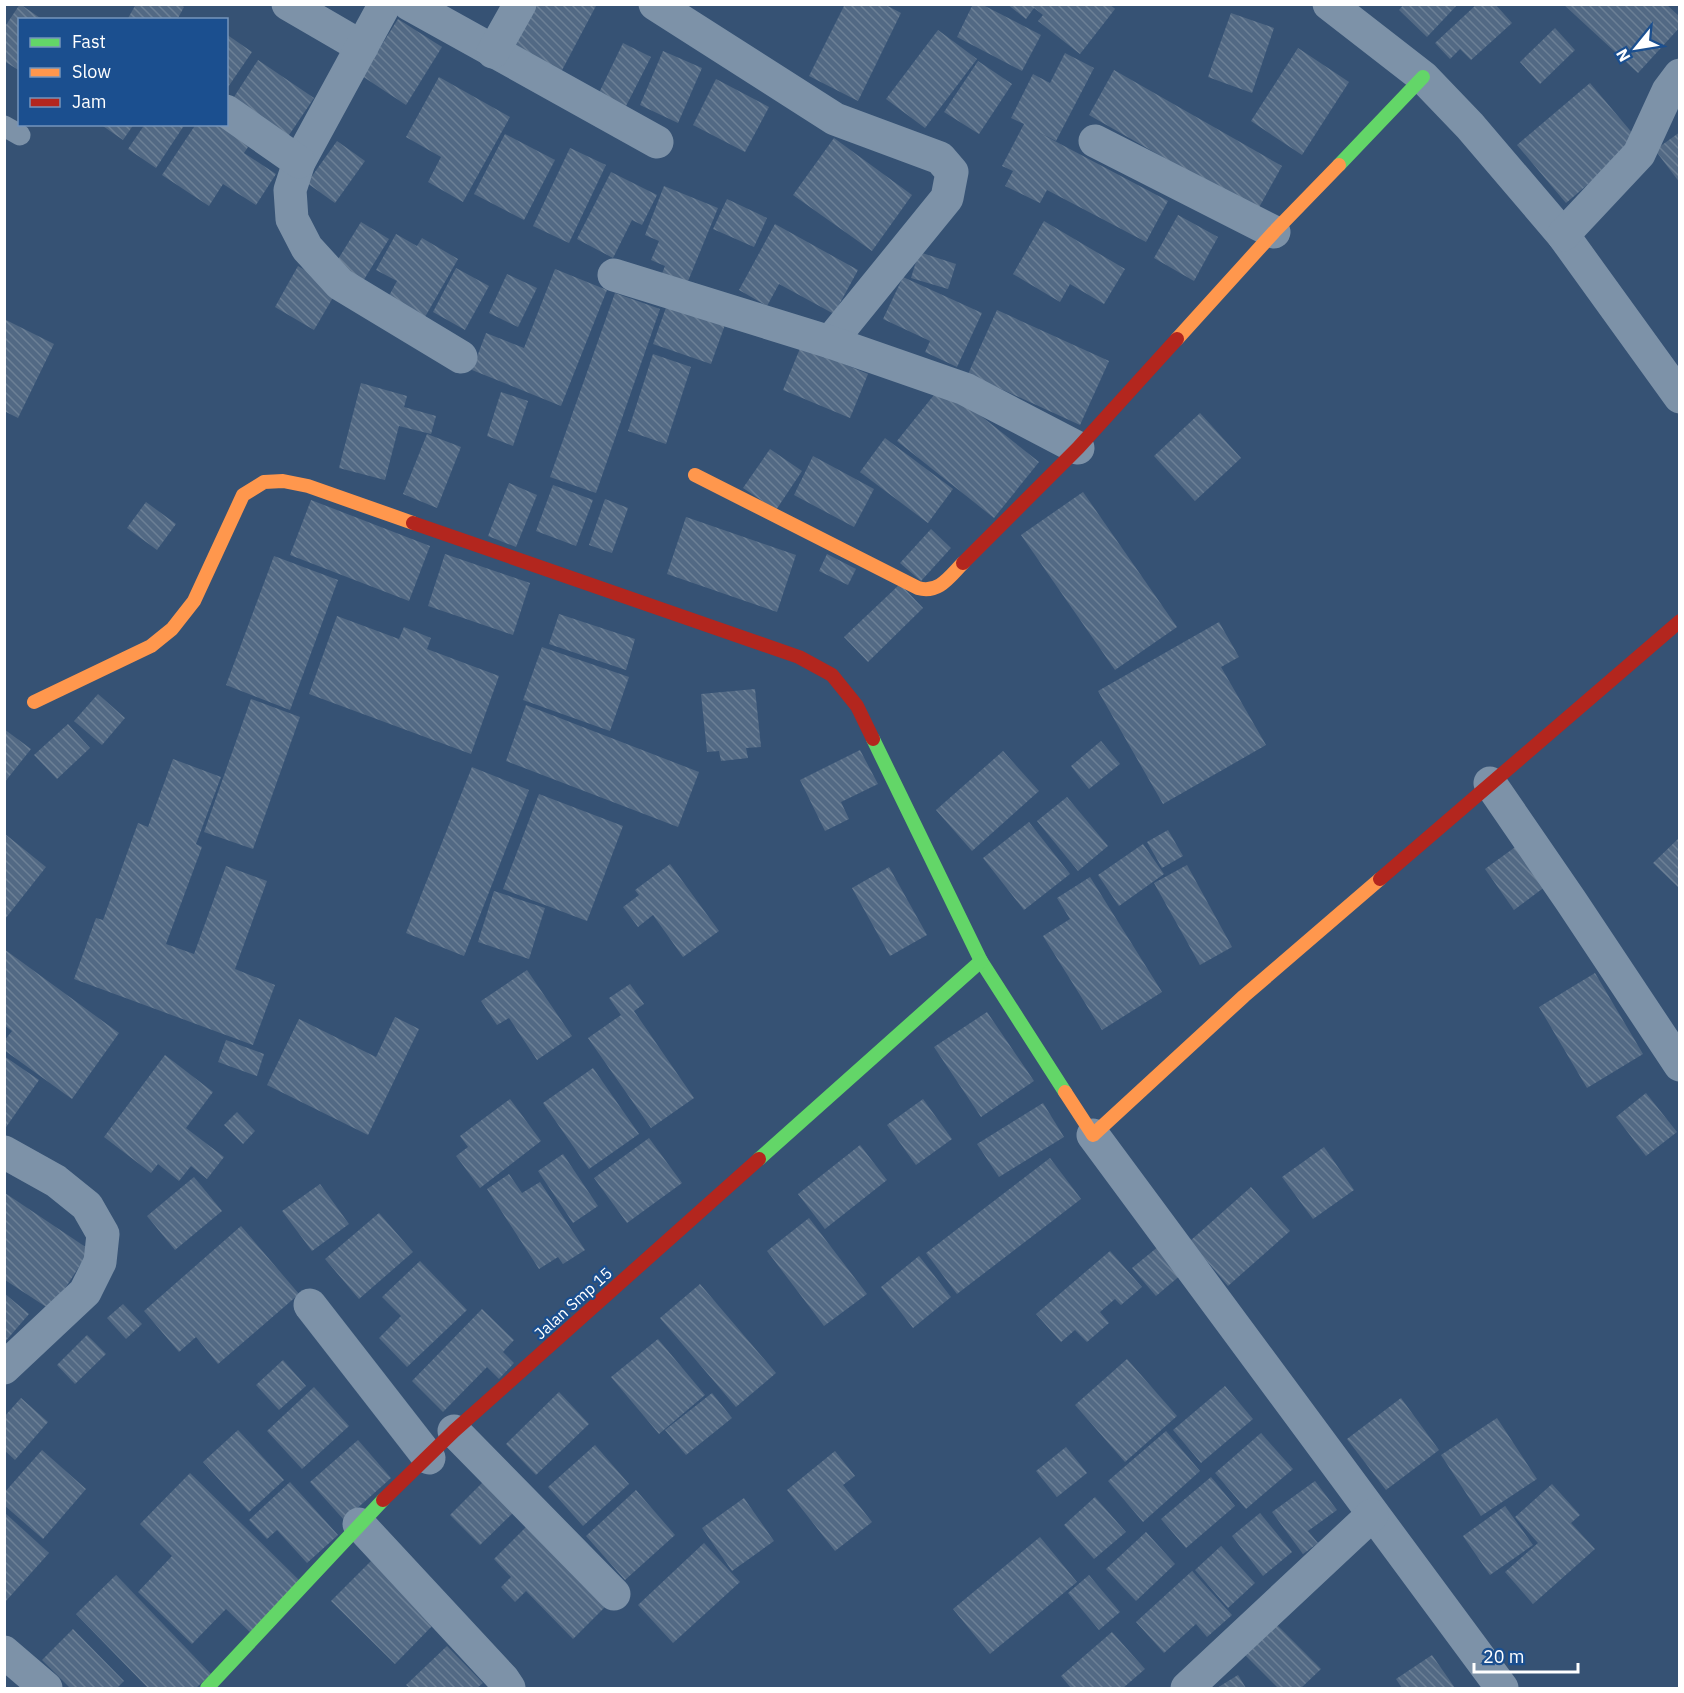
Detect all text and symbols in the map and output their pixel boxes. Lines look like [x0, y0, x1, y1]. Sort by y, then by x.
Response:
legend [18, 18, 228, 126]
north arrow [1606, 18, 1666, 78]
text: Fast [72, 30, 106, 53]
text: N [1611, 45, 1635, 66]
text: Slow [72, 60, 111, 83]
text: Jam [72, 90, 107, 113]
street label: Jalan Smp 15 [530, 1263, 616, 1343]
scale bar [1474, 1636, 1578, 1674]
text: 20 m [1483, 1645, 1525, 1668]

